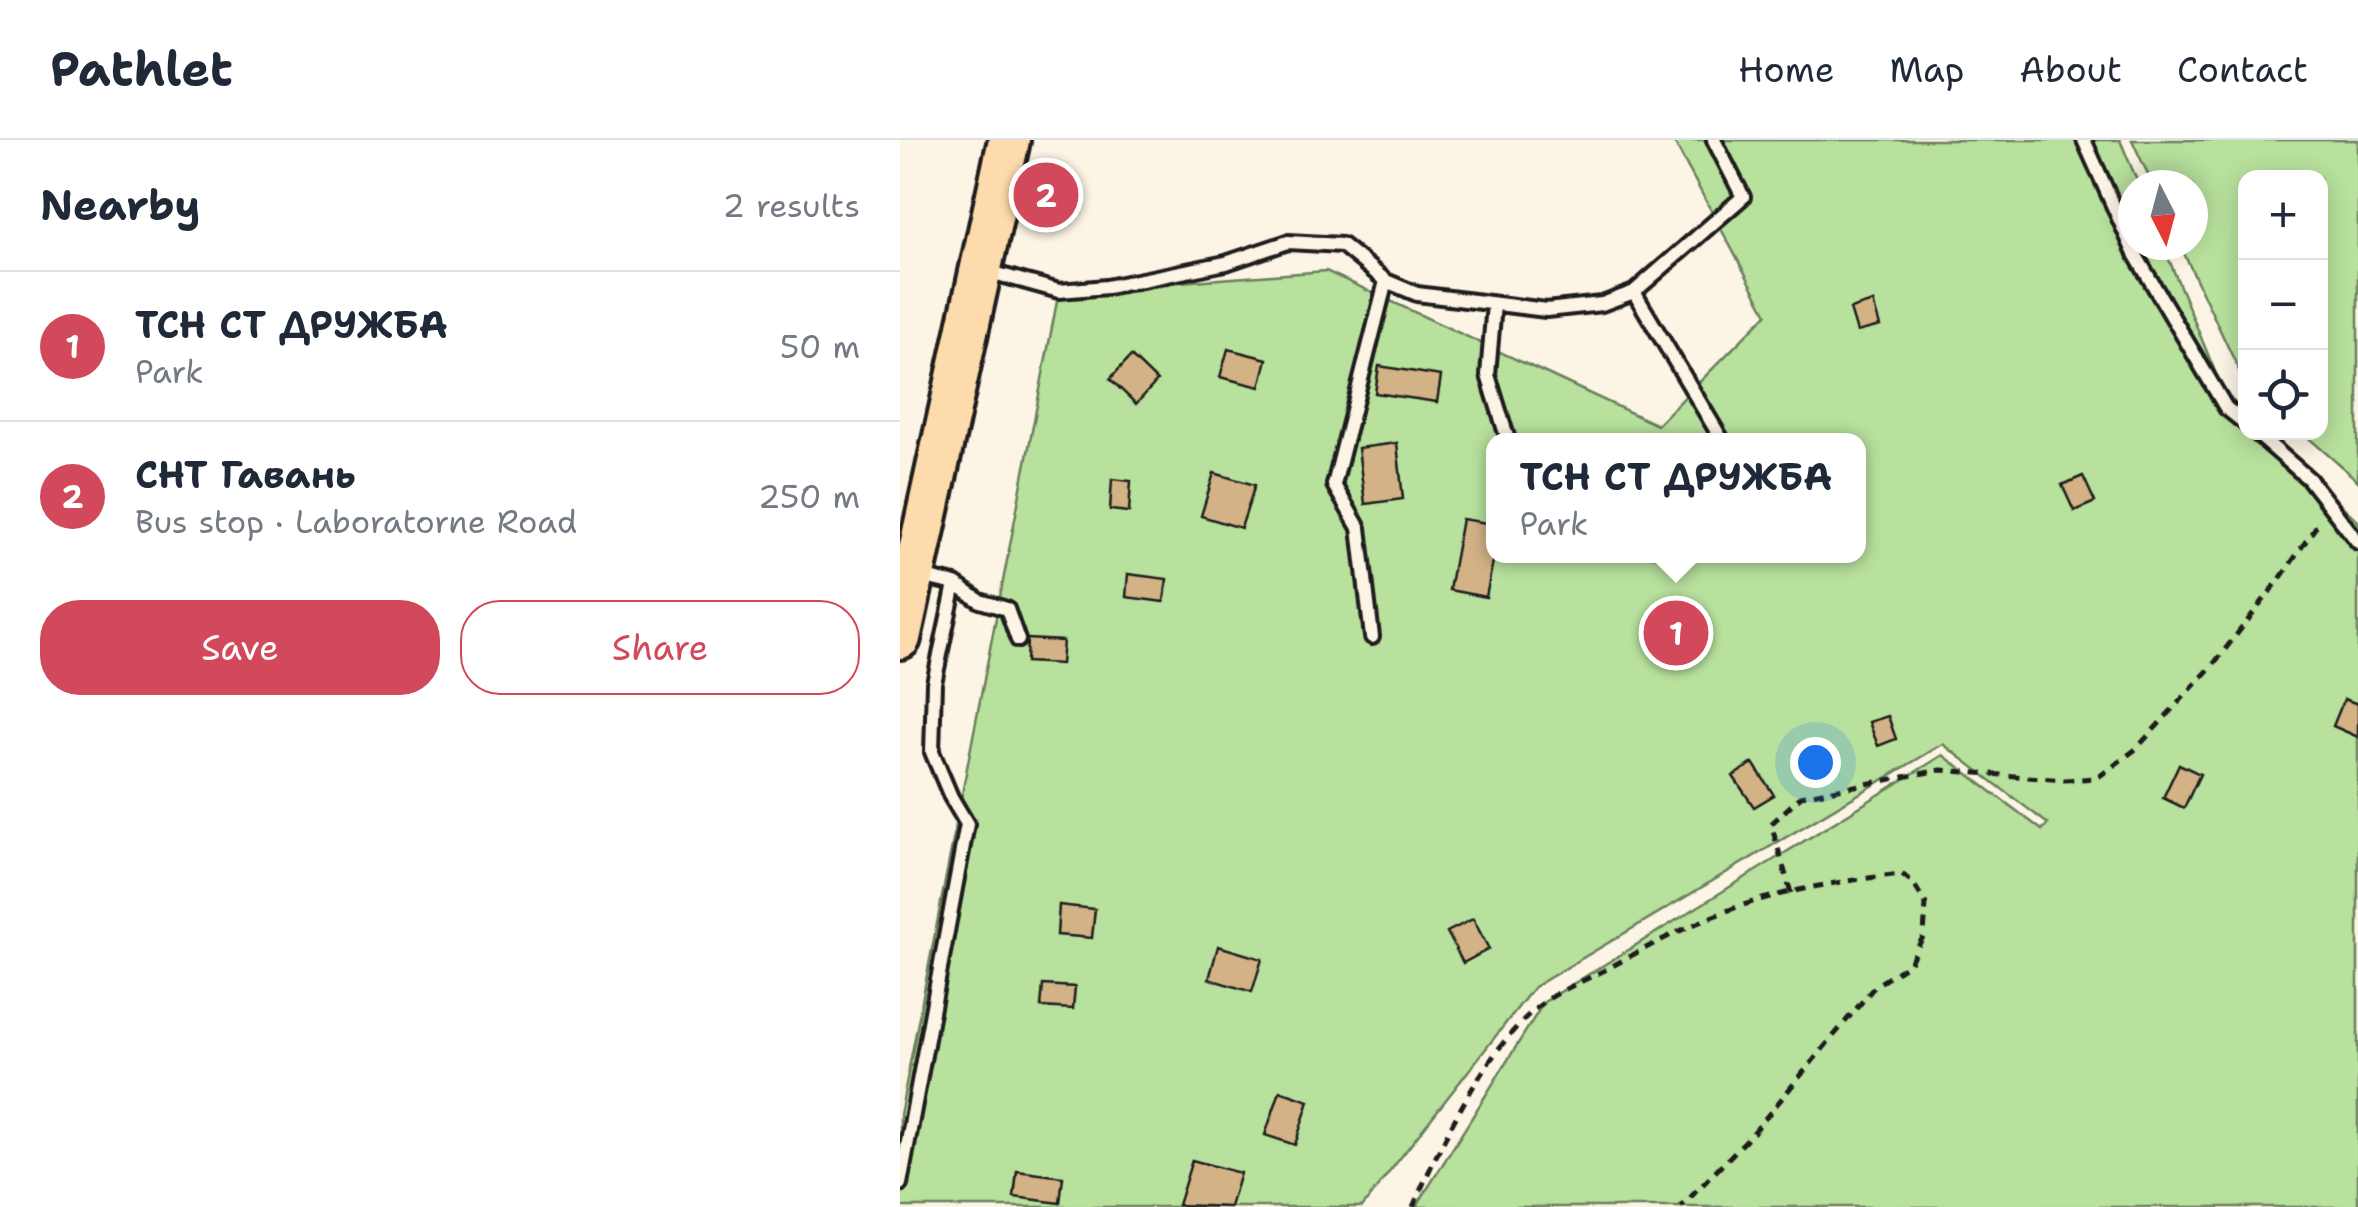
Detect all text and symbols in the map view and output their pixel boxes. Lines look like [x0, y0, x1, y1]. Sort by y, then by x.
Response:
text: Pathlet [50, 37, 233, 101]
text: Home [1738, 46, 1834, 93]
text: Map [1889, 46, 1964, 93]
text: About [2019, 46, 2122, 93]
text: Contact [2177, 46, 2308, 93]
pin: 2 [1014, 158, 1078, 232]
north arrow [2118, 170, 2208, 260]
map controls [2238, 170, 2328, 440]
button: + [2238, 170, 2328, 260]
text: Nearby [40, 177, 200, 233]
text: 2 results [723, 184, 860, 227]
button: − [2238, 260, 2328, 350]
text: ТСН СТ ДРУЖБА [135, 299, 448, 350]
text: 1 [65, 325, 80, 368]
text: 50 m [780, 325, 860, 368]
text: Park [135, 350, 204, 393]
button: locate [2238, 350, 2328, 440]
popup [1486, 433, 1866, 563]
text: СНТ Гавань [135, 449, 356, 500]
text: ТСН СТ ДРУЖБА [1520, 451, 1832, 502]
text: 2 [61, 475, 84, 518]
text: 250 m [758, 475, 860, 518]
text: Bus stop · Laboratorne Road [135, 500, 577, 543]
text: Park [1520, 502, 1588, 545]
pin: 1 [1644, 596, 1708, 670]
button: Save [40, 600, 440, 695]
button: Share [460, 600, 860, 695]
your location [1790, 737, 1841, 788]

